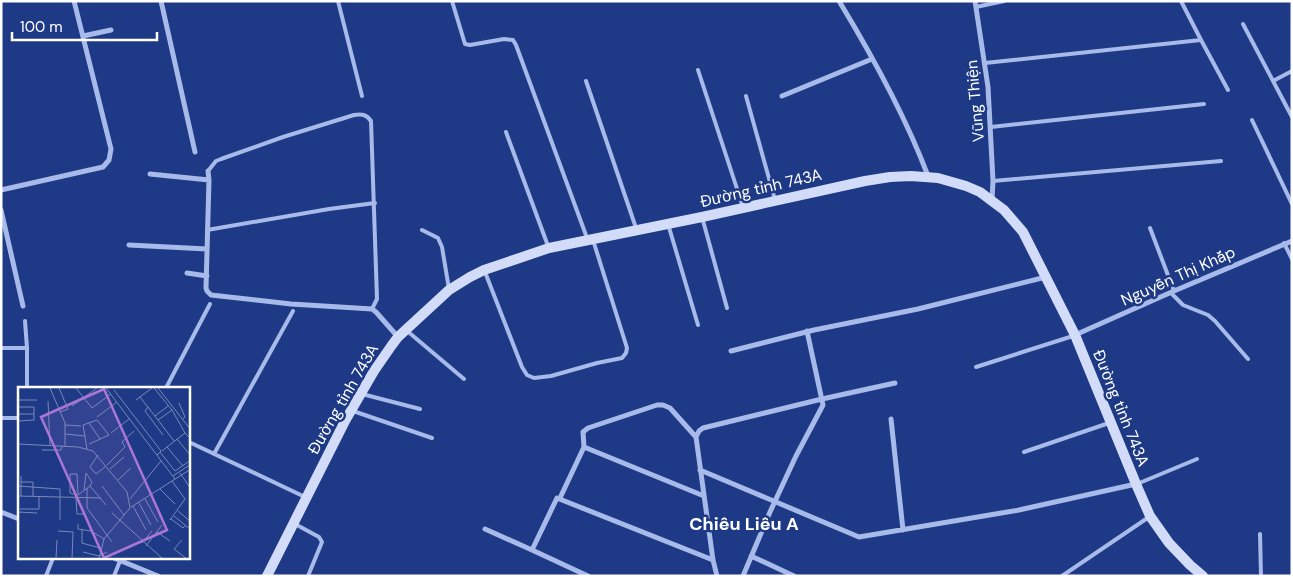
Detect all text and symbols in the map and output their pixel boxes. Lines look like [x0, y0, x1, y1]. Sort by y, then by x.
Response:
scale bar [12, 10, 158, 42]
text: 100 m [20, 17, 63, 37]
street label: Vũng Thiện [961, 59, 989, 143]
street label: Đường tỉnh 743A [698, 164, 824, 212]
street label: Nguyễn Thị Khắp [1118, 241, 1238, 311]
street label: Đường tỉnh 743A [303, 340, 383, 458]
street label: Đường tỉnh 743A [1088, 347, 1154, 470]
inset map [18, 387, 190, 560]
district label: Chiêu Liêu A [689, 512, 799, 536]

